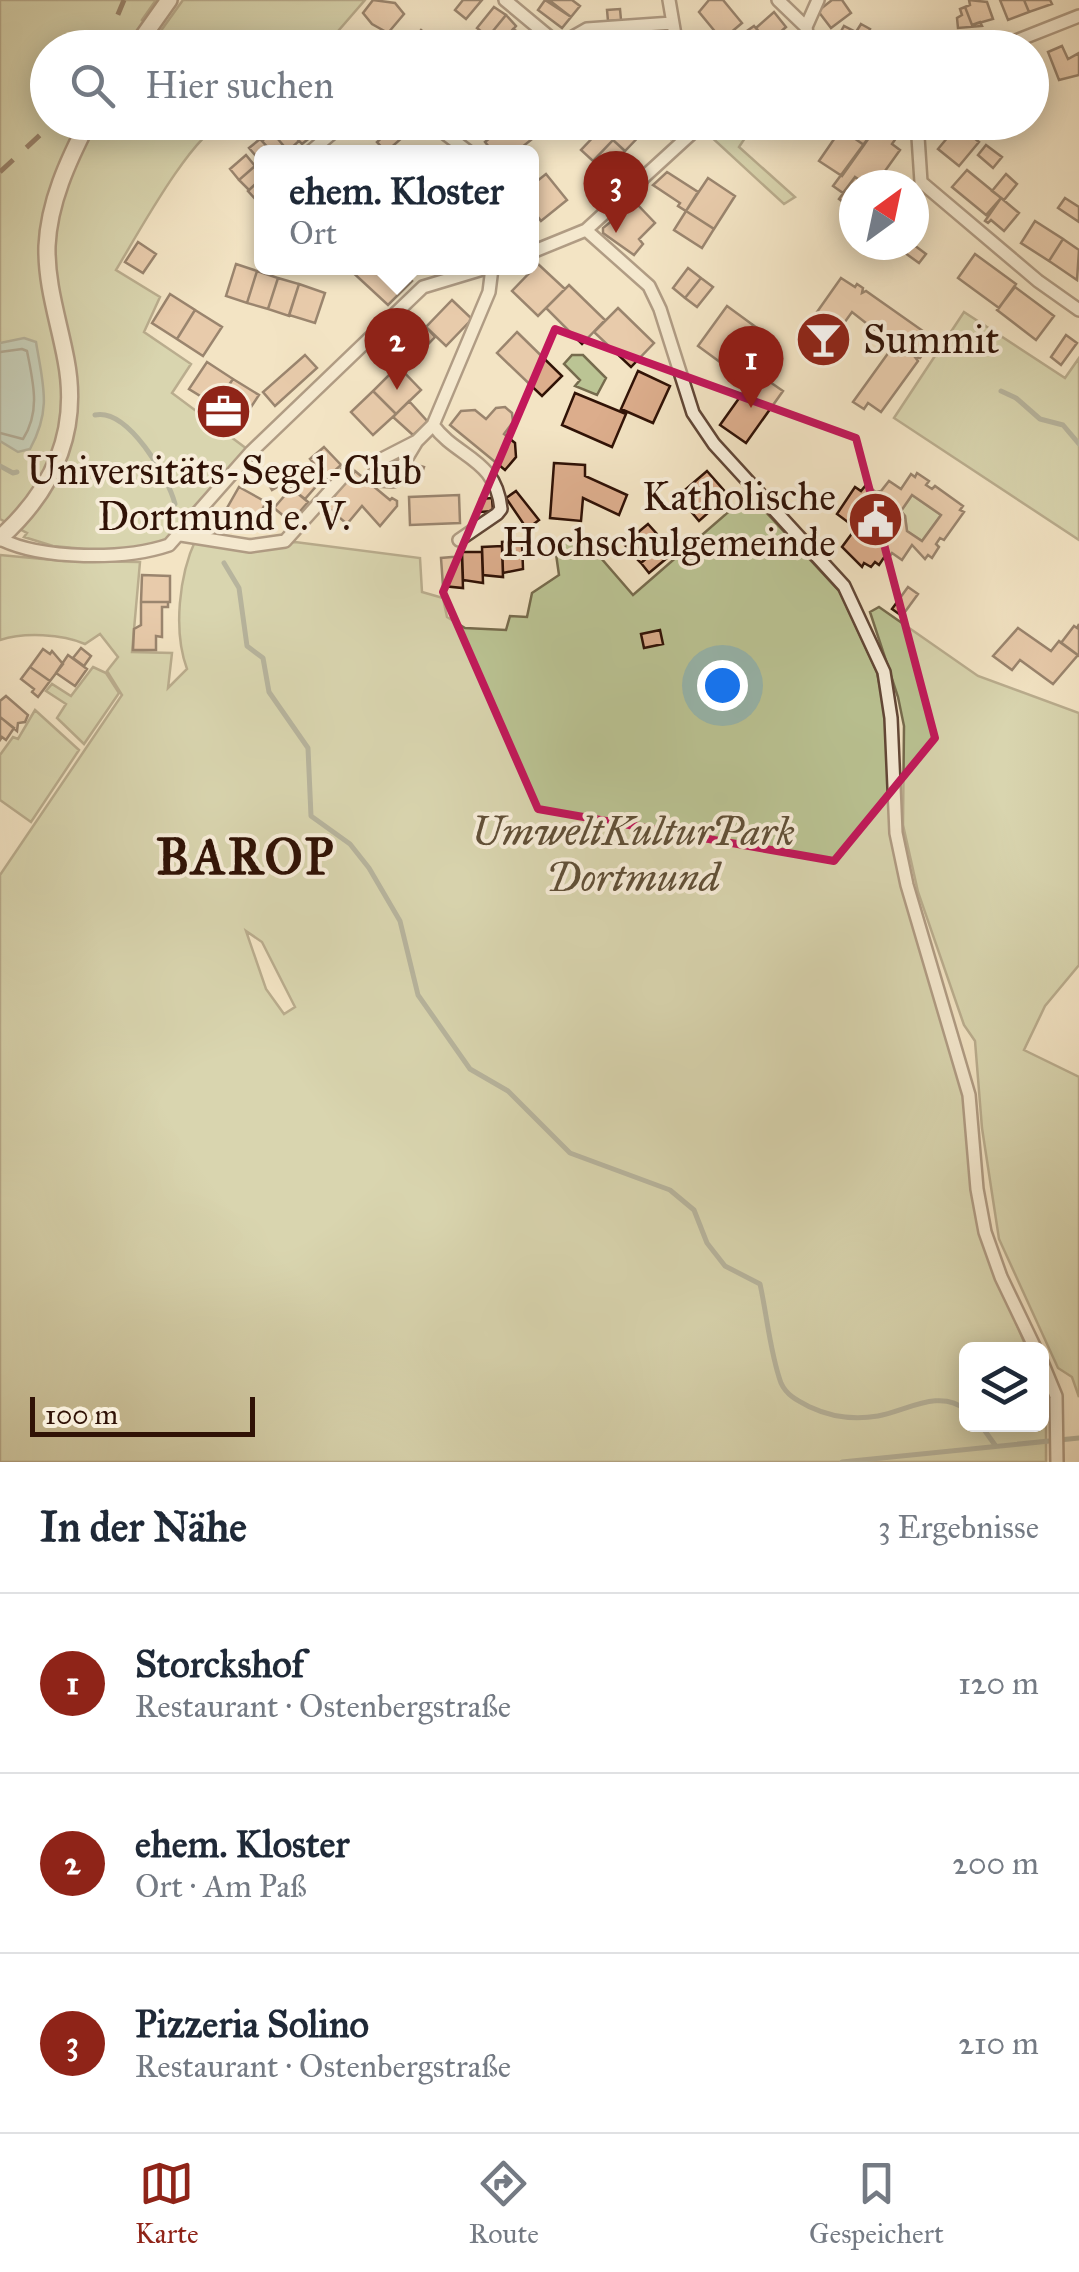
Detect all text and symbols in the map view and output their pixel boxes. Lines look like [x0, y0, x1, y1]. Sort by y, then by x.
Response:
search box [30, 30, 1049, 140]
icon: search [65, 58, 120, 113]
text: Hier suchen [145, 62, 334, 108]
popup [254, 145, 539, 275]
pin: 3 [584, 150, 648, 233]
text: ehem. Kloster [289, 168, 504, 214]
north arrow [839, 170, 929, 260]
text: Ort [289, 214, 337, 253]
pin: 2 [364, 308, 430, 390]
bar icon: Summit [794, 309, 854, 369]
place label: Summit [863, 315, 1000, 364]
pin: 1 [718, 326, 784, 408]
office icon: Universitäts-Segel-Club Dortmund e. V. [194, 381, 254, 441]
place label: Universitäts-Segel-Club Dortmund e. V. [26, 446, 422, 541]
place label: Katholische Hochschulgemeinde [502, 472, 836, 567]
public building icon: Katholische Hochschulgemeinde [845, 489, 905, 549]
your location [697, 660, 748, 711]
park label: UmweltKulturPark Dortmund [471, 807, 795, 902]
district label: BAROP [156, 827, 336, 888]
map controls [959, 1342, 1049, 1432]
button: layers [959, 1342, 1049, 1432]
scale bar [30, 1392, 255, 1436]
text: 100 m [45, 1397, 118, 1432]
text: In der Nähe [40, 1501, 247, 1553]
text: 3 Ergebnisse [878, 1508, 1039, 1547]
text: Storckshof [135, 1641, 304, 1687]
text: 1 [66, 1664, 79, 1703]
text: 120 m [958, 1664, 1039, 1703]
text: Restaurant · Ostenbergstraße [135, 1687, 511, 1726]
text: ehem. Kloster [135, 1821, 349, 1867]
text: 2 [65, 1844, 80, 1883]
text: 200 m [952, 1844, 1039, 1883]
text: Ort · Am Paß [135, 1867, 307, 1906]
text: Pizzeria Solino [135, 2001, 369, 2047]
text: 3 [66, 2024, 79, 2063]
text: 210 m [958, 2024, 1039, 2063]
text: Restaurant · Ostenbergstraße [135, 2047, 511, 2086]
tab: Karte [135, 2156, 199, 2251]
tab: Route [469, 2156, 539, 2251]
tab: Gespeichert [809, 2156, 944, 2251]

